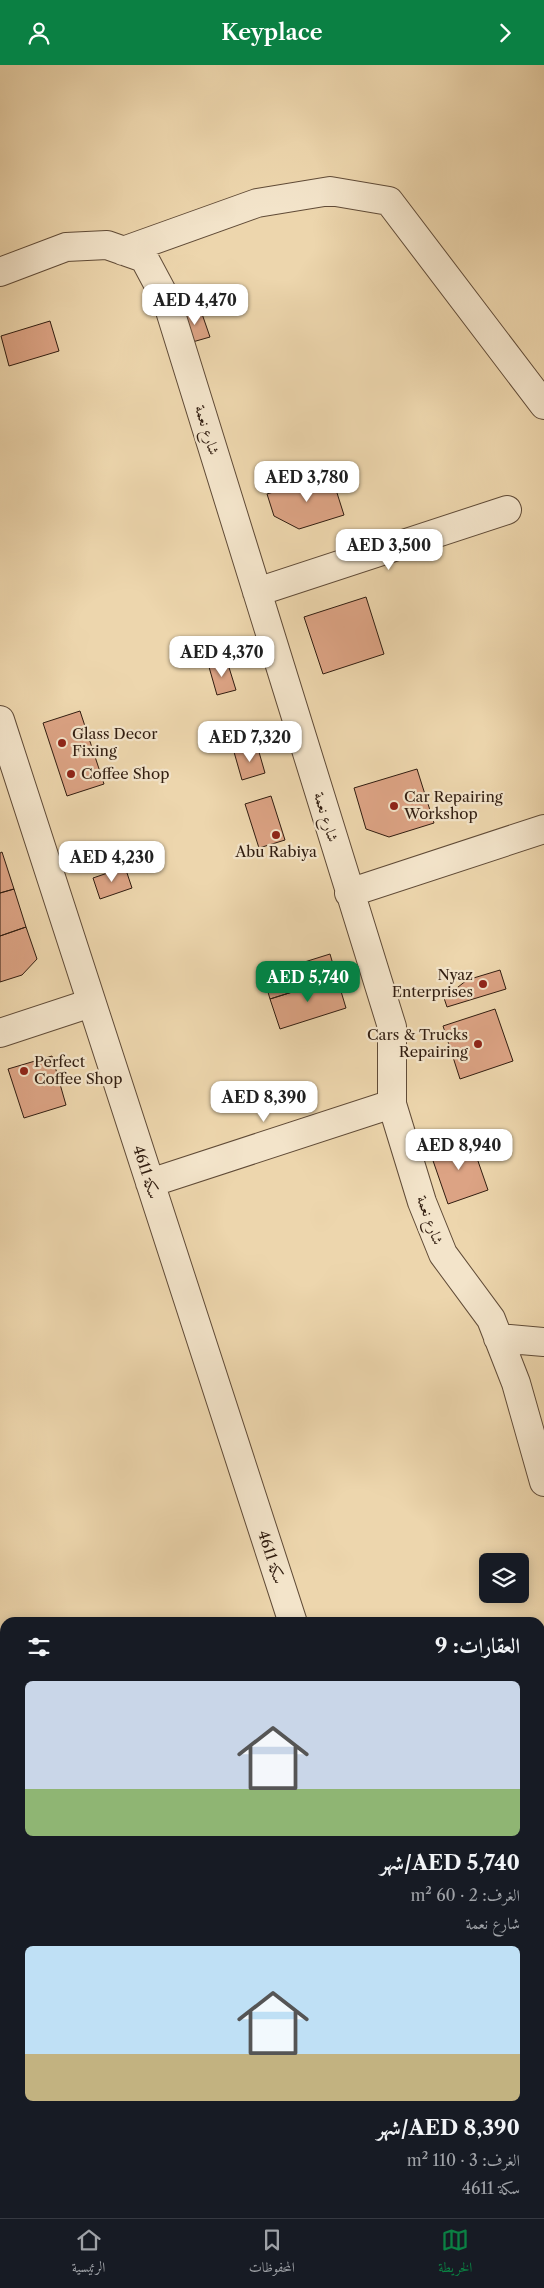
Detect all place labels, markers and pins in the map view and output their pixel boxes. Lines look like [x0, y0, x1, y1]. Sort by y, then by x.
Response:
pin: AED 4,470 [138, 283, 252, 326]
pin: AED 3,780 [250, 461, 364, 503]
pin: AED 3,500 [332, 529, 446, 571]
pin: AED 4,370 [165, 635, 279, 678]
pin: AED 7,320 [193, 721, 307, 763]
place label: Glass Decor Fixing [72, 724, 158, 760]
marker: Glass Decor Fixing [56, 737, 68, 749]
place label: Coffee Shop [81, 764, 169, 783]
marker: Coffee Shop [65, 768, 77, 780]
place label: Car Repairing Workshop [403, 787, 503, 823]
marker: Car Repairing Workshop [388, 800, 400, 812]
marker: Abu Rabiya [270, 829, 282, 841]
pin: AED 4,230 [55, 841, 169, 883]
place label: Abu Rabiya [234, 842, 317, 861]
pin: AED 5,740 [251, 961, 365, 1003]
place label: Nyaz Enterprises [392, 965, 473, 1001]
marker: Nyaz Enterprises [477, 978, 489, 990]
place label: Cars & Trucks Repairing [367, 1025, 468, 1061]
marker: Cars & Trucks Repairing [472, 1038, 484, 1050]
place label: Perfect Coffee Shop [34, 1052, 122, 1088]
marker: Perfect Coffee Shop [18, 1065, 30, 1077]
pin: AED 8,390 [207, 1081, 321, 1123]
pin: AED 8,940 [402, 1129, 516, 1171]

